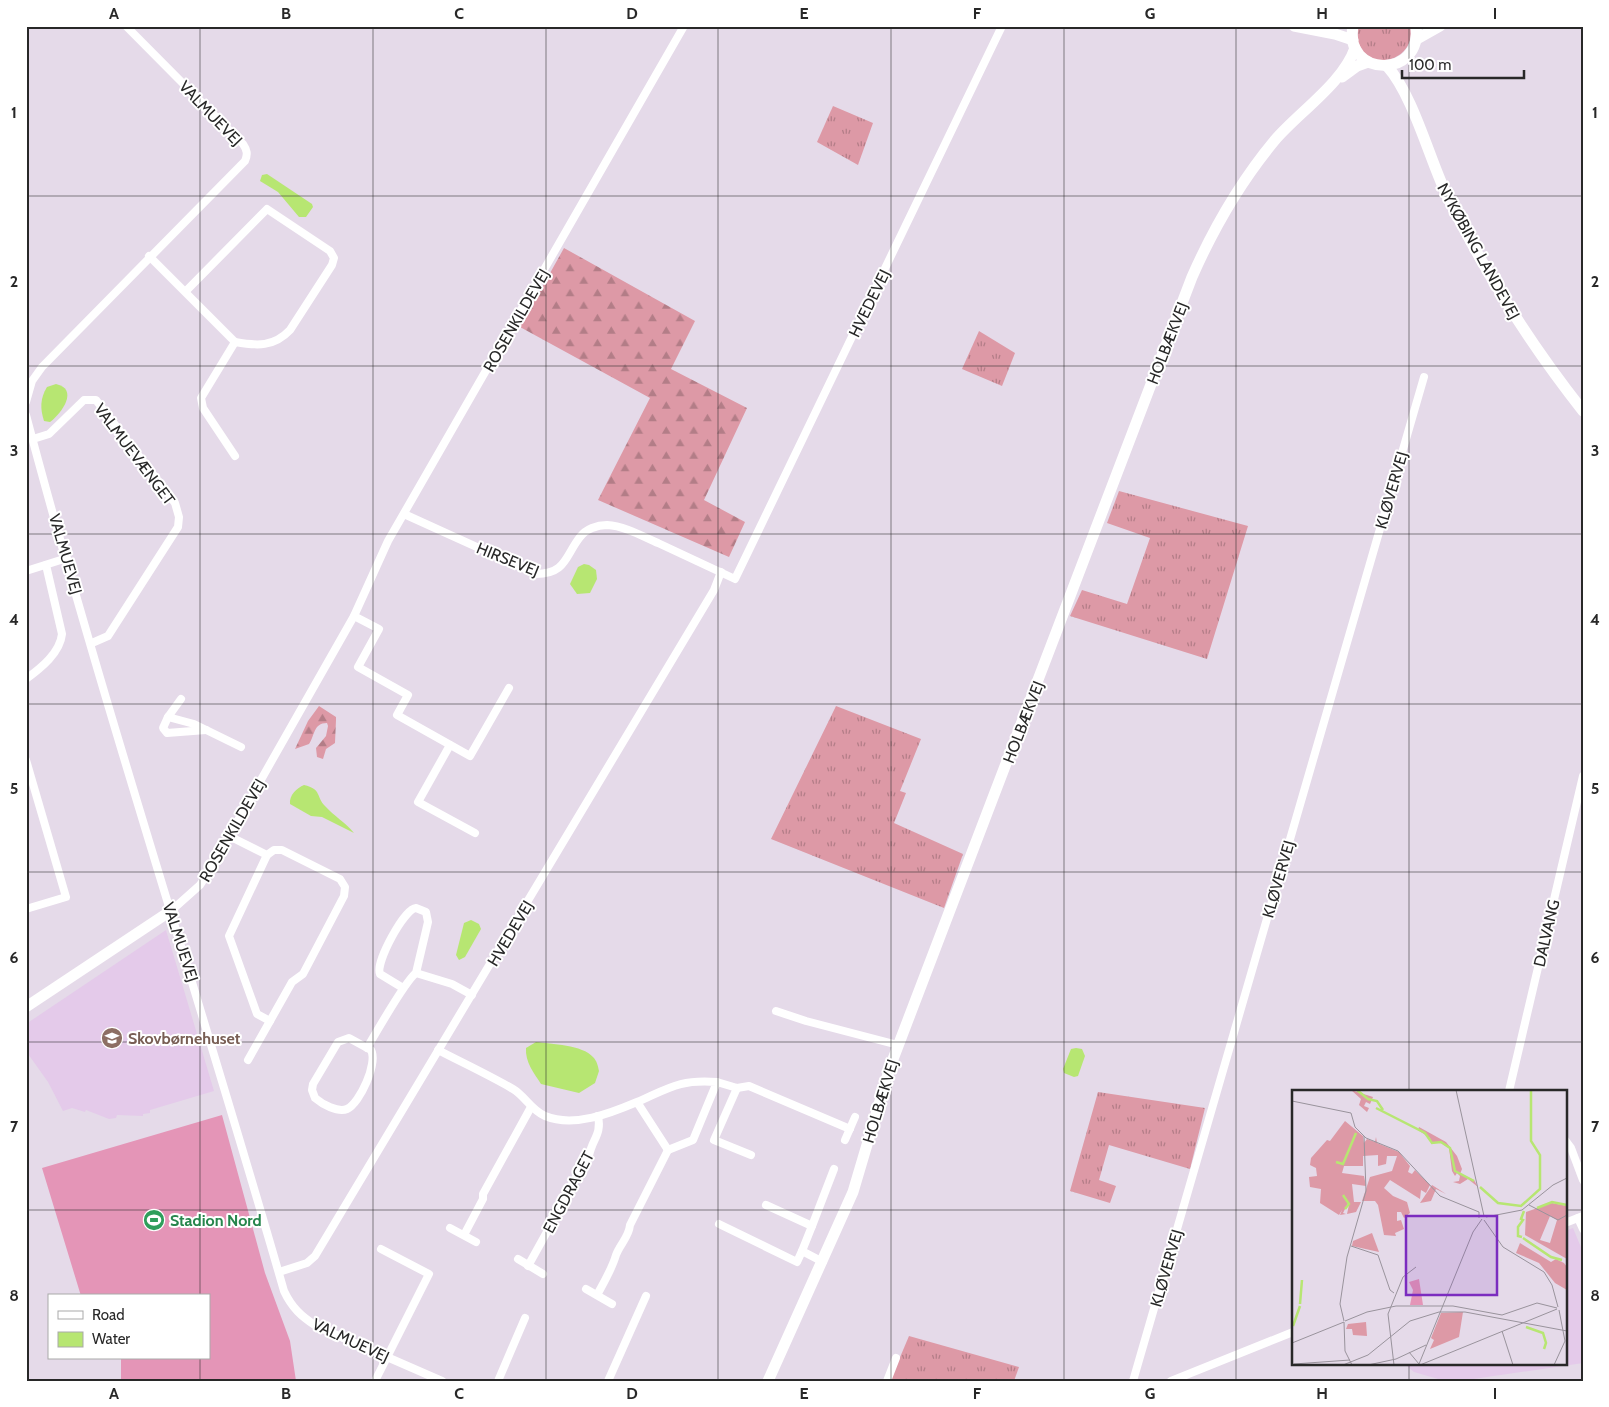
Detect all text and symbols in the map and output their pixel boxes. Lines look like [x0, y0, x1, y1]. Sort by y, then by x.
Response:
text: A [109, 4, 119, 23]
text: B [281, 4, 291, 23]
text: C [454, 4, 464, 23]
text: D [626, 4, 638, 23]
text: E [799, 4, 809, 23]
text: F [973, 4, 982, 23]
text: G [1145, 4, 1155, 23]
text: H [1316, 4, 1328, 23]
text: I [1493, 4, 1497, 23]
scale bar [1402, 48, 1524, 80]
text: 100 m [1409, 56, 1451, 74]
street label: VALMUEVEJ [175, 77, 246, 150]
text: 1 [11, 103, 17, 122]
text: 1 [1592, 103, 1598, 122]
street label: NYKØBING LANDEVEJ [1433, 180, 1524, 323]
street label: ROSENKILDEVEJ [479, 265, 554, 375]
street label: HVEDEVEJ [845, 266, 894, 340]
text: 2 [10, 272, 18, 291]
text: 2 [1591, 272, 1599, 291]
street label: HOLBÆKVEJ [1143, 299, 1192, 387]
street label: VALMUEVÆNGET [90, 400, 179, 509]
text: 3 [10, 441, 18, 460]
text: 3 [1591, 441, 1599, 460]
street label: KLØVERVEJ [1371, 449, 1412, 531]
street label: VALMUEVEJ [45, 512, 86, 597]
street label: HIRSEVEJ [474, 538, 542, 581]
text: 4 [9, 610, 19, 629]
text: 4 [1590, 610, 1600, 629]
street label: HOLBÆKVEJ [999, 678, 1048, 766]
street label: ROSENKILDEVEJ [195, 775, 270, 885]
text: 5 [10, 779, 18, 798]
text: 5 [1591, 779, 1599, 798]
street label: KLØVERVEJ [1258, 838, 1299, 920]
street label: HVEDEVEJ [483, 897, 537, 969]
street label: DALVANG [1530, 898, 1563, 969]
street label: VALMUEVEJ [159, 900, 202, 984]
text: 6 [10, 948, 19, 967]
text: 6 [1591, 948, 1600, 967]
school or university icon: Skovbørnehuset [100, 1026, 124, 1050]
place label: Skovbørnehuset [128, 1029, 241, 1048]
street label: HOLBÆKVEJ [859, 1057, 902, 1145]
inset map [1292, 1090, 1566, 1364]
text: 7 [10, 1117, 19, 1136]
text: 7 [1591, 1117, 1600, 1136]
street label: ENGDRAGET [539, 1148, 598, 1236]
sports icon: Stadion Nord [142, 1208, 166, 1232]
place label: Stadion Nord [170, 1211, 262, 1230]
street label: KLØVERVEJ [1146, 1227, 1187, 1309]
text: 8 [9, 1286, 19, 1305]
text: 8 [1590, 1286, 1600, 1305]
legend [48, 1294, 210, 1360]
text: Road [92, 1306, 125, 1324]
street label: VALMUEVEJ [309, 1314, 392, 1367]
text: Water [92, 1330, 130, 1348]
text: A [109, 1384, 119, 1403]
text: B [281, 1384, 291, 1403]
text: C [454, 1384, 464, 1403]
text: D [626, 1384, 638, 1403]
text: E [799, 1384, 809, 1403]
text: F [973, 1384, 982, 1403]
text: G [1145, 1384, 1155, 1403]
text: H [1316, 1384, 1328, 1403]
text: I [1493, 1384, 1497, 1403]

